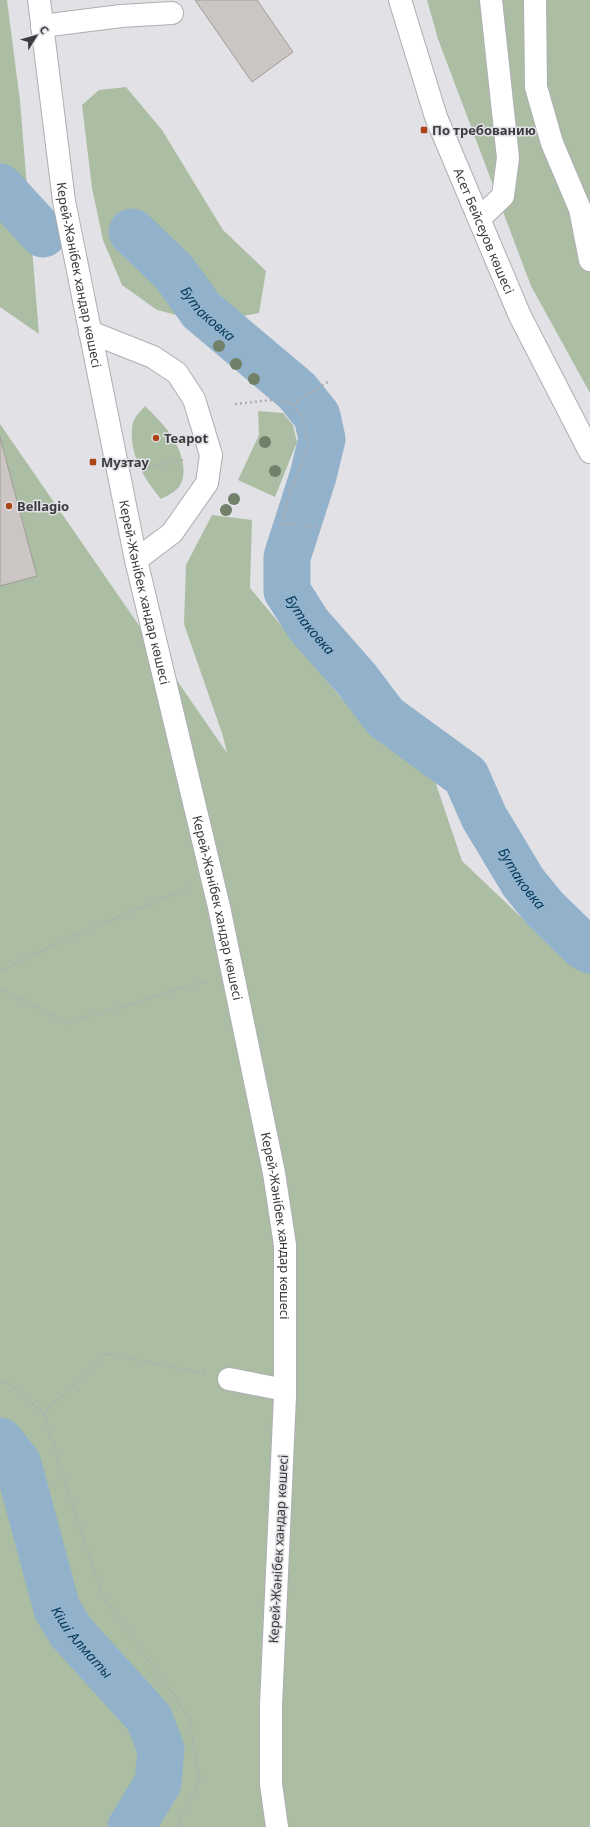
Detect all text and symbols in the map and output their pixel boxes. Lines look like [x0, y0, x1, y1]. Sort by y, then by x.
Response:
north arrow [16, 16, 56, 56]
text: С [36, 22, 53, 37]
place label: По требованию [432, 121, 536, 139]
marker: По требованию [419, 125, 429, 135]
street label: Асет Бейсеуов көшесі [450, 165, 519, 297]
street label: Керей-Жәнібек хандар көшесі [53, 181, 106, 369]
water label: Бутаковка [177, 282, 240, 345]
place label: Teapot [164, 429, 208, 447]
marker: Teapot [151, 433, 161, 443]
place label: Музтау [101, 453, 149, 471]
marker: Музтау [88, 457, 98, 467]
place label: Bellagio [17, 497, 69, 515]
street label: Керей-Жәнібек хандар көшесі [115, 498, 174, 686]
marker: Bellagio [4, 501, 14, 511]
water label: Бутаковка [282, 591, 340, 658]
street label: Керей-Жәнібек хандар көшесі [188, 813, 247, 1002]
water label: Бутаковка [495, 844, 550, 913]
street label: Керей-Жәнібек хандар көшесі [257, 1130, 294, 1320]
street label: Керей-Жәнібек хандар көшесі [264, 1454, 292, 1644]
water label: Кіші Алматы [48, 1602, 117, 1682]

